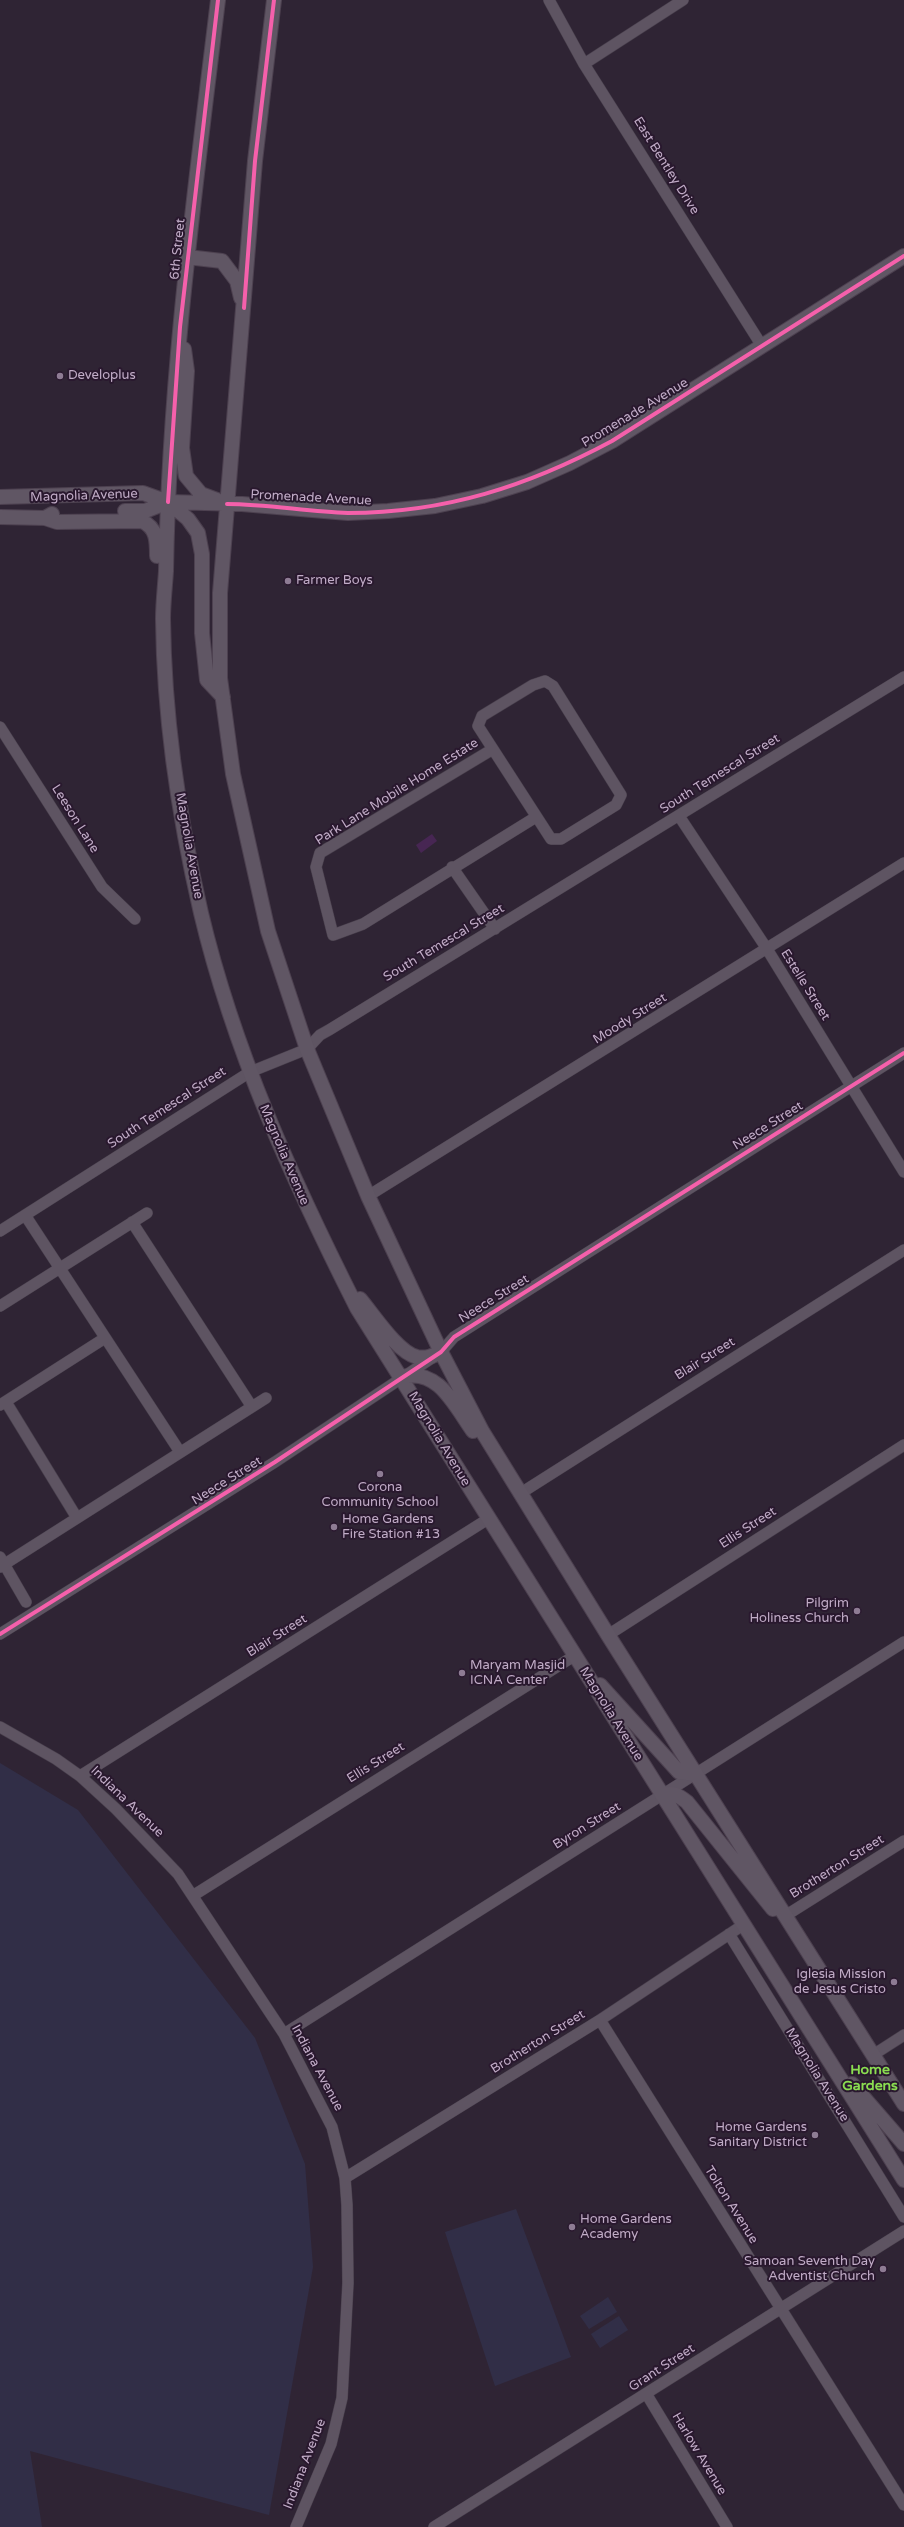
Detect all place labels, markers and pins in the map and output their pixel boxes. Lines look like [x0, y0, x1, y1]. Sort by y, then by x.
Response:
place label: Developlus [68, 368, 136, 384]
marker: Developlus [55, 371, 65, 381]
place label: Farmer Boys [296, 573, 373, 589]
marker: Farmer Boys [283, 576, 293, 586]
marker: Corona Community School [375, 1469, 385, 1479]
place label: Corona Community School [322, 1480, 438, 1511]
place label: Home Gardens Fire Station #13 [342, 1512, 440, 1543]
marker: Home Gardens Fire Station #13 [329, 1522, 339, 1532]
place label: Pilgrim Holiness Church [749, 1596, 849, 1627]
marker: Pilgrim Holiness Church [852, 1606, 862, 1616]
place label: Maryam Masjid ICNA Center [470, 1658, 565, 1689]
marker: Maryam Masjid ICNA Center [457, 1668, 467, 1678]
place label: Iglesia Mission de Jesus Cristo [794, 1967, 886, 1998]
marker: Iglesia Mission de Jesus Cristo [889, 1977, 899, 1987]
place label: Home Gardens Sanitary District [709, 2120, 807, 2151]
marker: Home Gardens Sanitary District [810, 2130, 820, 2140]
place label: Home Gardens Academy [580, 2212, 672, 2243]
marker: Home Gardens Academy [567, 2222, 577, 2232]
place label: Samoan Seventh Day Adventist Church [744, 2254, 875, 2285]
marker: Samoan Seventh Day Adventist Church [878, 2264, 888, 2274]

